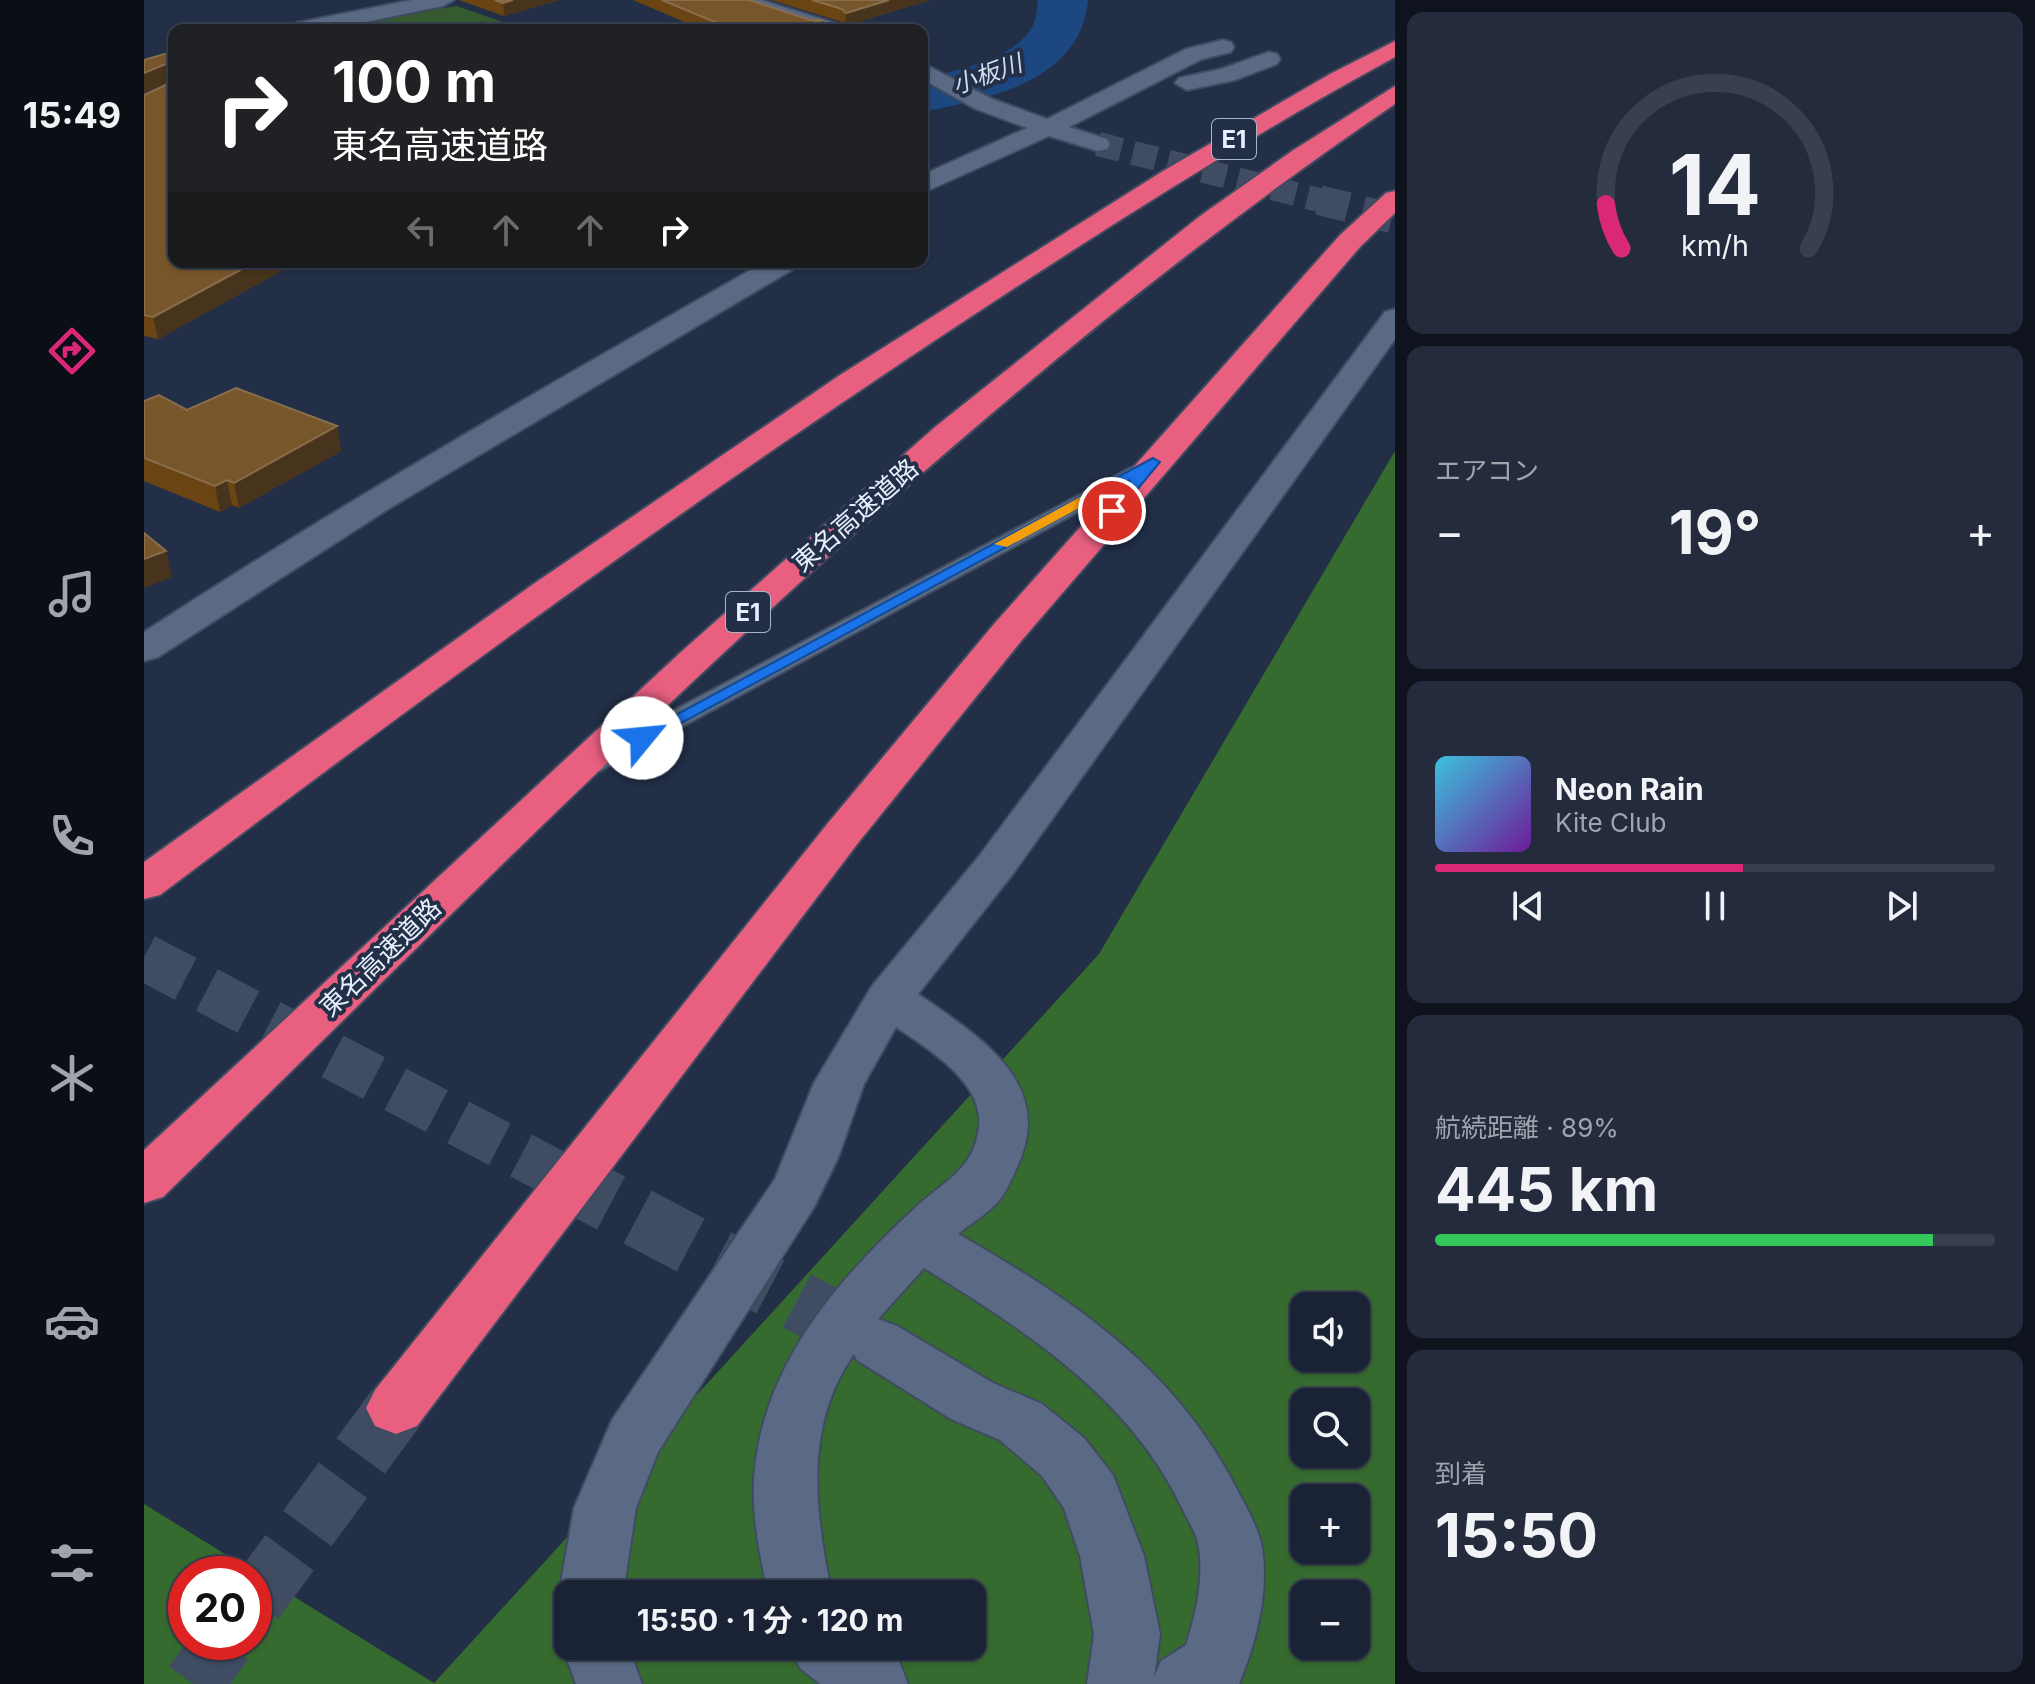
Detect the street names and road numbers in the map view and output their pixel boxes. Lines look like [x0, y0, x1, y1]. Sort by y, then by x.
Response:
road number: E1 [1212, 119, 1256, 159]
street label: 東名高速道路 [786, 452, 924, 578]
road number: E1 [726, 592, 770, 632]
street label: 東名高速道路 [313, 892, 447, 1022]

